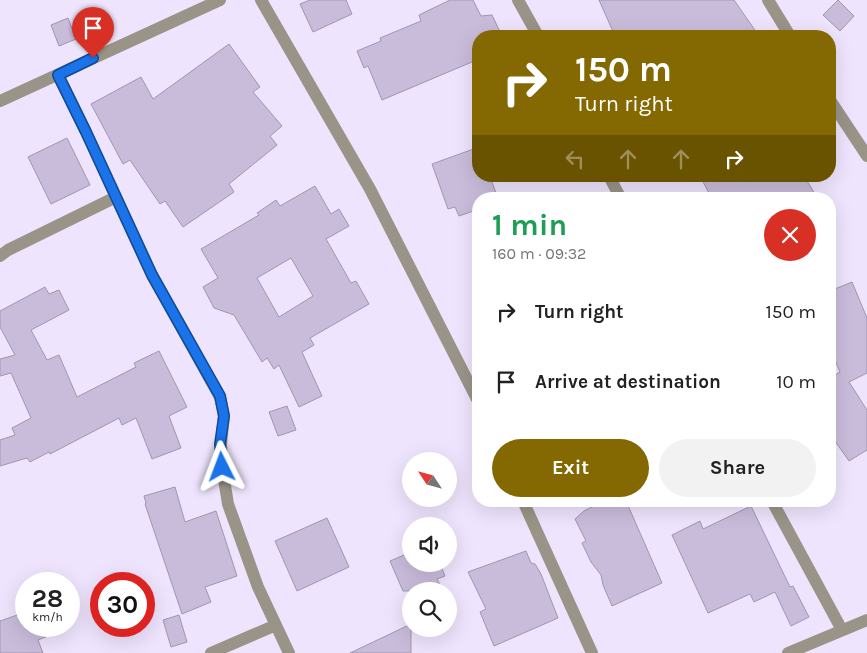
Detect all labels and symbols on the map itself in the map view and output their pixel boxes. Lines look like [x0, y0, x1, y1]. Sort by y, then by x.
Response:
pin [72, 7, 114, 58]
position arrow [195, 440, 247, 492]
north arrow [402, 452, 458, 508]
speed limit sign: 30 [90, 572, 155, 637]

